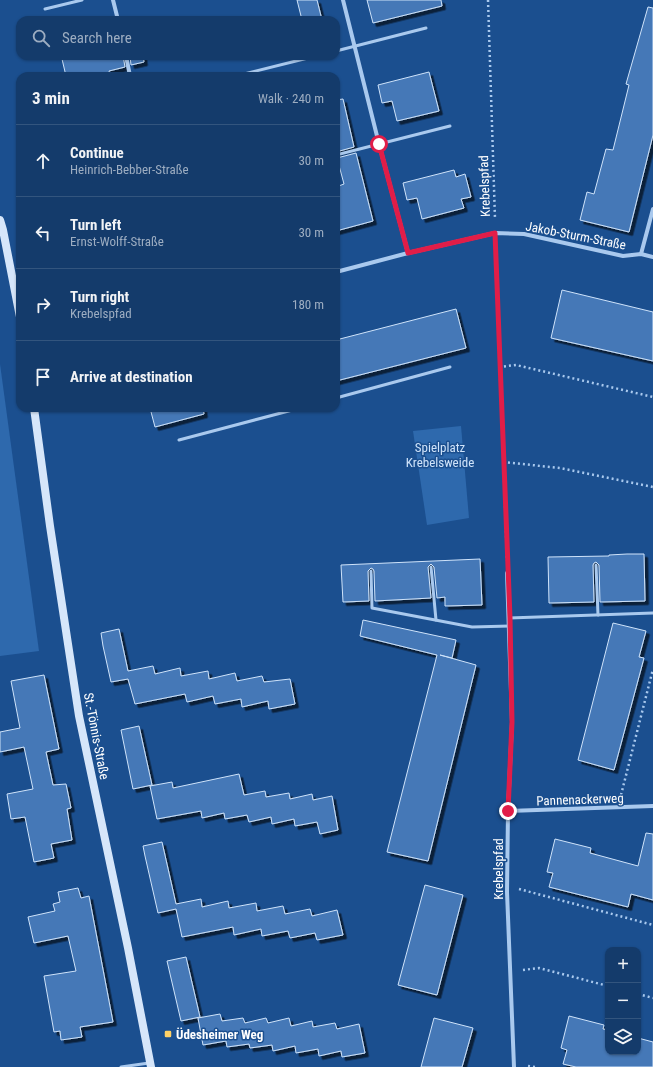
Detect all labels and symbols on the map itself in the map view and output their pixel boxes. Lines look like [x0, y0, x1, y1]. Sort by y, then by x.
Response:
route start [370, 135, 388, 153]
street label: Krebelspfad [476, 155, 493, 217]
street label: Jakob-Sturm-Straße [525, 218, 627, 253]
park label: Spielplatz Krebelsweide [406, 440, 474, 470]
street label: St.-Tönnis-Straße [81, 691, 112, 781]
street label: Pannenackerweg [536, 790, 624, 809]
route end [499, 802, 517, 820]
street label: Krebelspfad [491, 838, 506, 900]
place label: Üdesheimer Weg [176, 1027, 263, 1042]
marker: Üdesheimer Weg [163, 1029, 173, 1039]

